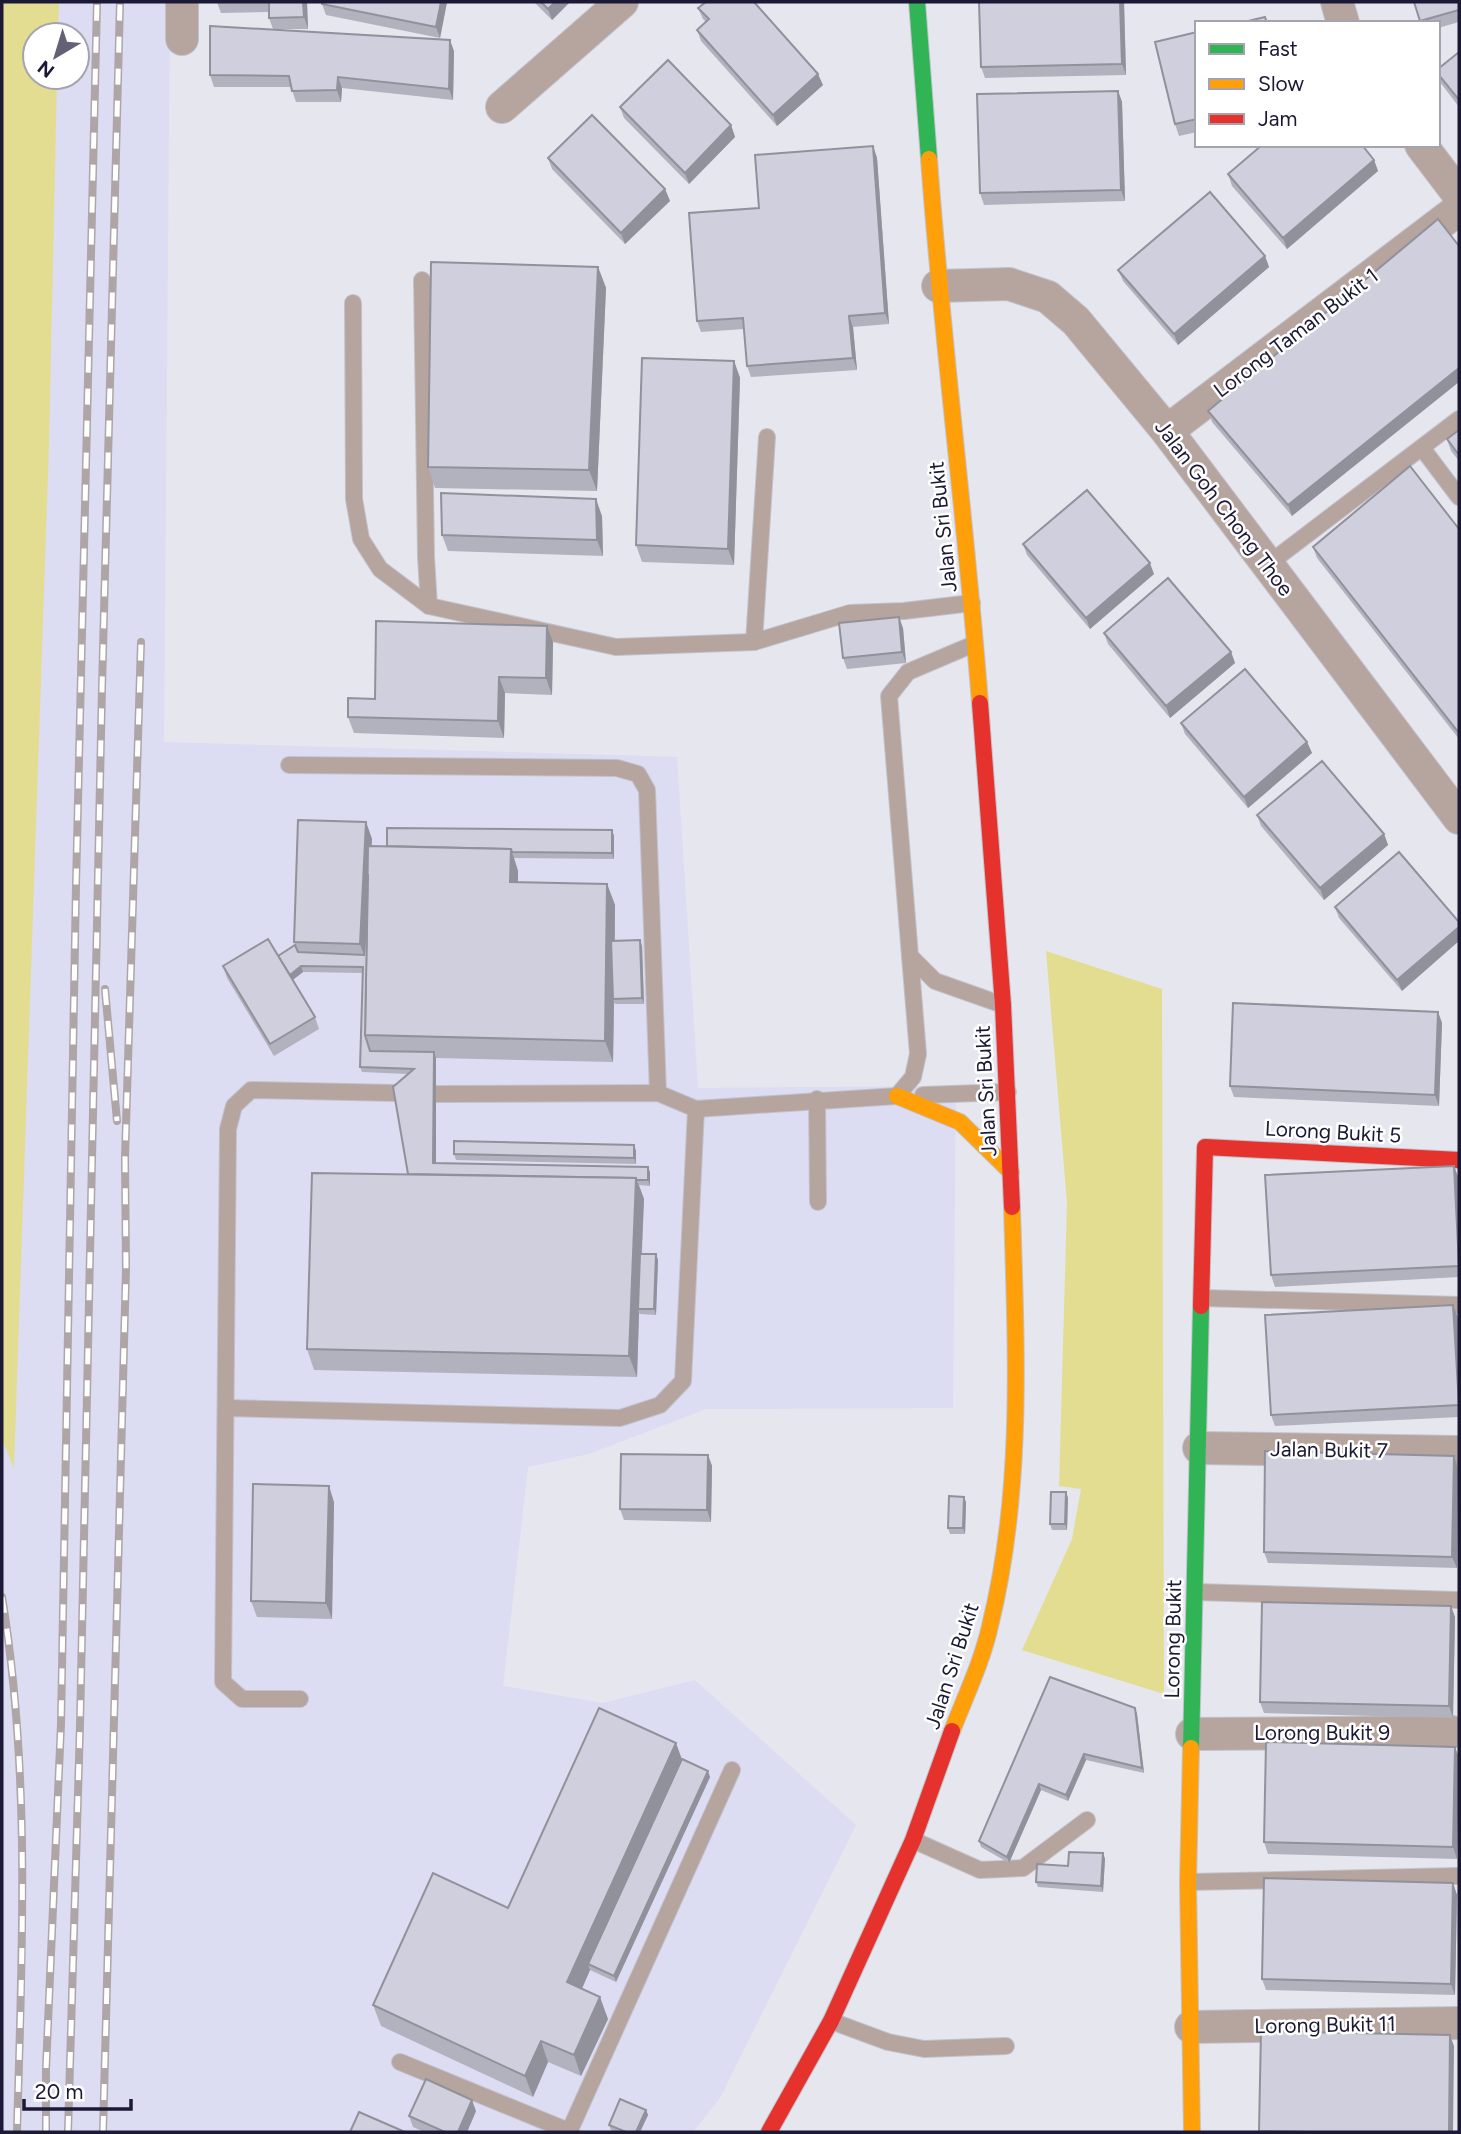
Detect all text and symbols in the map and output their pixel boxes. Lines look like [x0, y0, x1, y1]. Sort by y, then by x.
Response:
north arrow [21, 21, 91, 91]
legend [1195, 21, 1440, 147]
text: Fast [1258, 36, 1298, 61]
text: N [33, 55, 59, 83]
text: Slow [1258, 71, 1304, 96]
text: Jam [1258, 106, 1297, 131]
street label: Lorong Taman Bukit 1 [1209, 263, 1383, 403]
street label: Jalan Goh Chong Thoe [1150, 415, 1299, 601]
street label: Jalan Sri Bukit [923, 460, 962, 594]
street label: Jalan Sri Bukit [970, 1025, 1001, 1157]
street label: Lorong Bukit 5 [1264, 1115, 1402, 1148]
street label: Jalan Bukit 7 [1270, 1436, 1388, 1463]
street label: Lorong Bukit [1159, 1579, 1186, 1699]
street label: Jalan Sri Bukit [919, 1599, 984, 1732]
street label: Lorong Bukit 9 [1254, 1720, 1390, 1745]
street label: Lorong Bukit 11 [1254, 2011, 1396, 2038]
scale bar [24, 2068, 131, 2112]
text: 20 m [35, 2079, 83, 2104]

